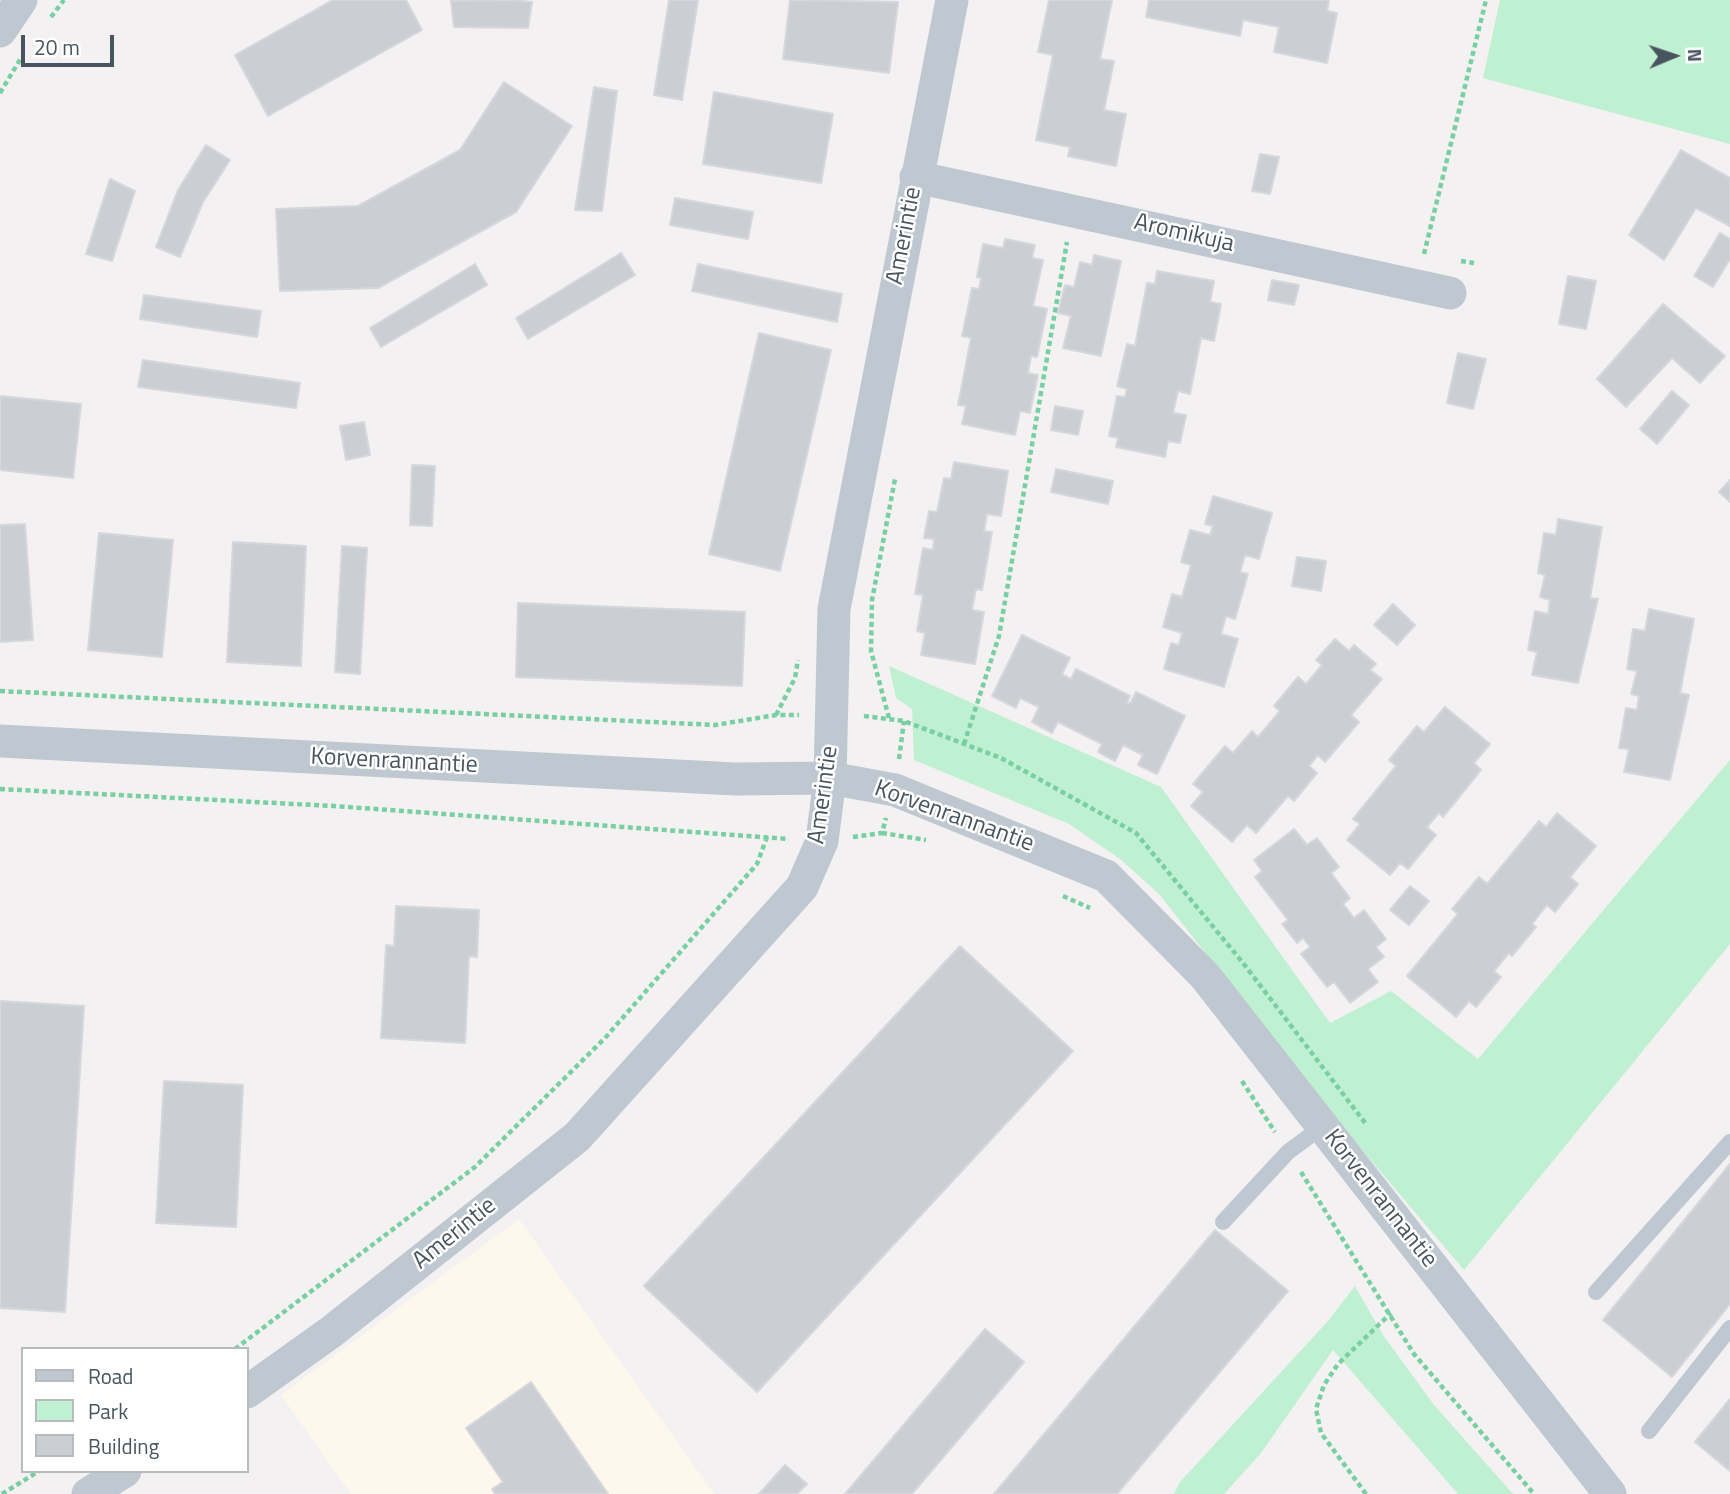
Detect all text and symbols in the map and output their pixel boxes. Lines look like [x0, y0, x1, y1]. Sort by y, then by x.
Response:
scale bar [24, 21, 117, 65]
north arrow [1639, 21, 1709, 91]
text: 20 m [34, 31, 80, 63]
text: N [1681, 48, 1710, 62]
street label: Amerintie [881, 185, 929, 287]
street label: Aromikuja [1131, 209, 1237, 259]
street label: Korvenrannantie [310, 743, 478, 781]
street label: Amerintie [803, 744, 845, 846]
street label: Korvenrannantie [870, 775, 1038, 859]
street label: Korvenrannantie [1317, 1124, 1443, 1274]
street label: Amerintie [408, 1192, 502, 1276]
legend [21, 1347, 248, 1473]
text: Road [88, 1360, 133, 1392]
text: Park [88, 1395, 128, 1427]
text: Building [88, 1430, 159, 1462]

